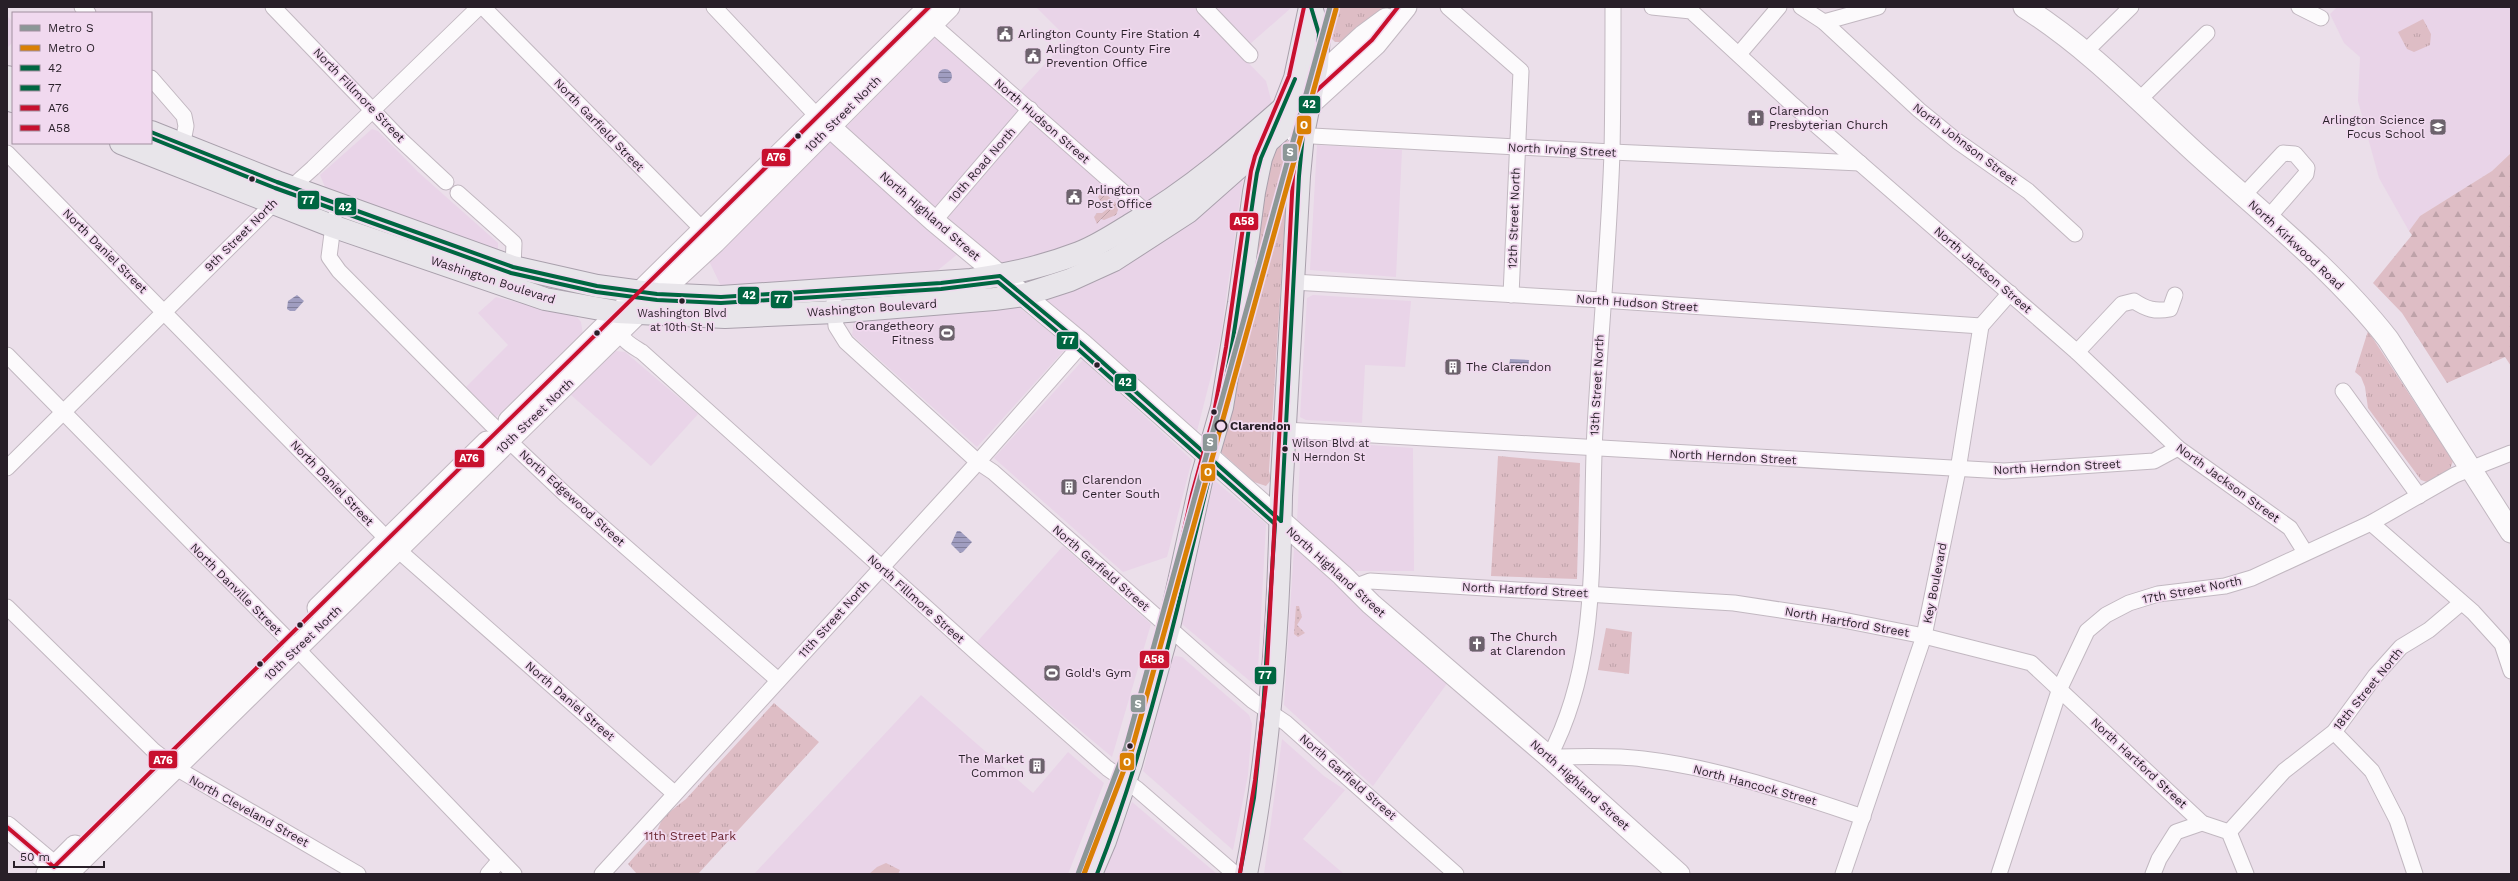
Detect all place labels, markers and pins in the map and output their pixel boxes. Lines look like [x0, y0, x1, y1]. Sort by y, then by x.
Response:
public building icon: Arlington County Fire Station 4 [995, 24, 1015, 44]
place label: Arlington County Fire Station 4 [1018, 27, 1200, 41]
place label: Arlington County Fire Prevention Office [1046, 42, 1171, 70]
public building icon: Arlington County Fire Prevention Office [1023, 46, 1043, 66]
place label: Clarendon Presbyterian Church [1769, 104, 1888, 132]
church icon: Clarendon Presbyterian Church [1746, 108, 1766, 128]
place label: Arlington Science Focus School [2322, 113, 2425, 141]
school or university icon: Arlington Science Focus School [2428, 117, 2448, 137]
unlabelled marker [793, 131, 803, 141]
unlabelled marker [247, 174, 257, 184]
place label: Arlington Post Office [1087, 183, 1152, 211]
public building icon: Arlington Post Office [1064, 187, 1084, 207]
marker: Washington Blvd at 10th St N [677, 296, 687, 306]
place label: Washington Blvd at 10th St N [637, 307, 727, 334]
place label: Orangetheory Fitness [855, 319, 935, 347]
sports icon: Orangetheory Fitness [937, 323, 957, 343]
unlabelled marker [592, 328, 602, 338]
building icon: The Clarendon [1443, 357, 1463, 377]
unlabelled marker [1092, 360, 1102, 370]
place label: The Clarendon [1466, 360, 1551, 374]
unlabelled marker [1209, 407, 1219, 417]
marker: Clarendon [1214, 419, 1228, 433]
place label: Clarendon [1230, 419, 1291, 433]
place label: Wilson Blvd at N Herndon St [1292, 437, 1370, 464]
marker: Wilson Blvd at N Herndon St [1280, 444, 1290, 454]
place label: Clarendon Center South [1082, 473, 1160, 501]
building icon: Clarendon Center South [1059, 477, 1079, 497]
unlabelled marker [295, 620, 305, 630]
place label: The Church at Clarendon [1490, 630, 1566, 658]
church icon: The Church at Clarendon [1467, 634, 1487, 654]
unlabelled marker [255, 659, 265, 669]
sports icon: Gold's Gym [1042, 663, 1062, 683]
place label: Gold's Gym [1065, 666, 1131, 680]
unlabelled marker [1125, 741, 1135, 751]
place label: The Market Common [958, 752, 1024, 780]
building icon: The Market Common [1027, 756, 1047, 776]

